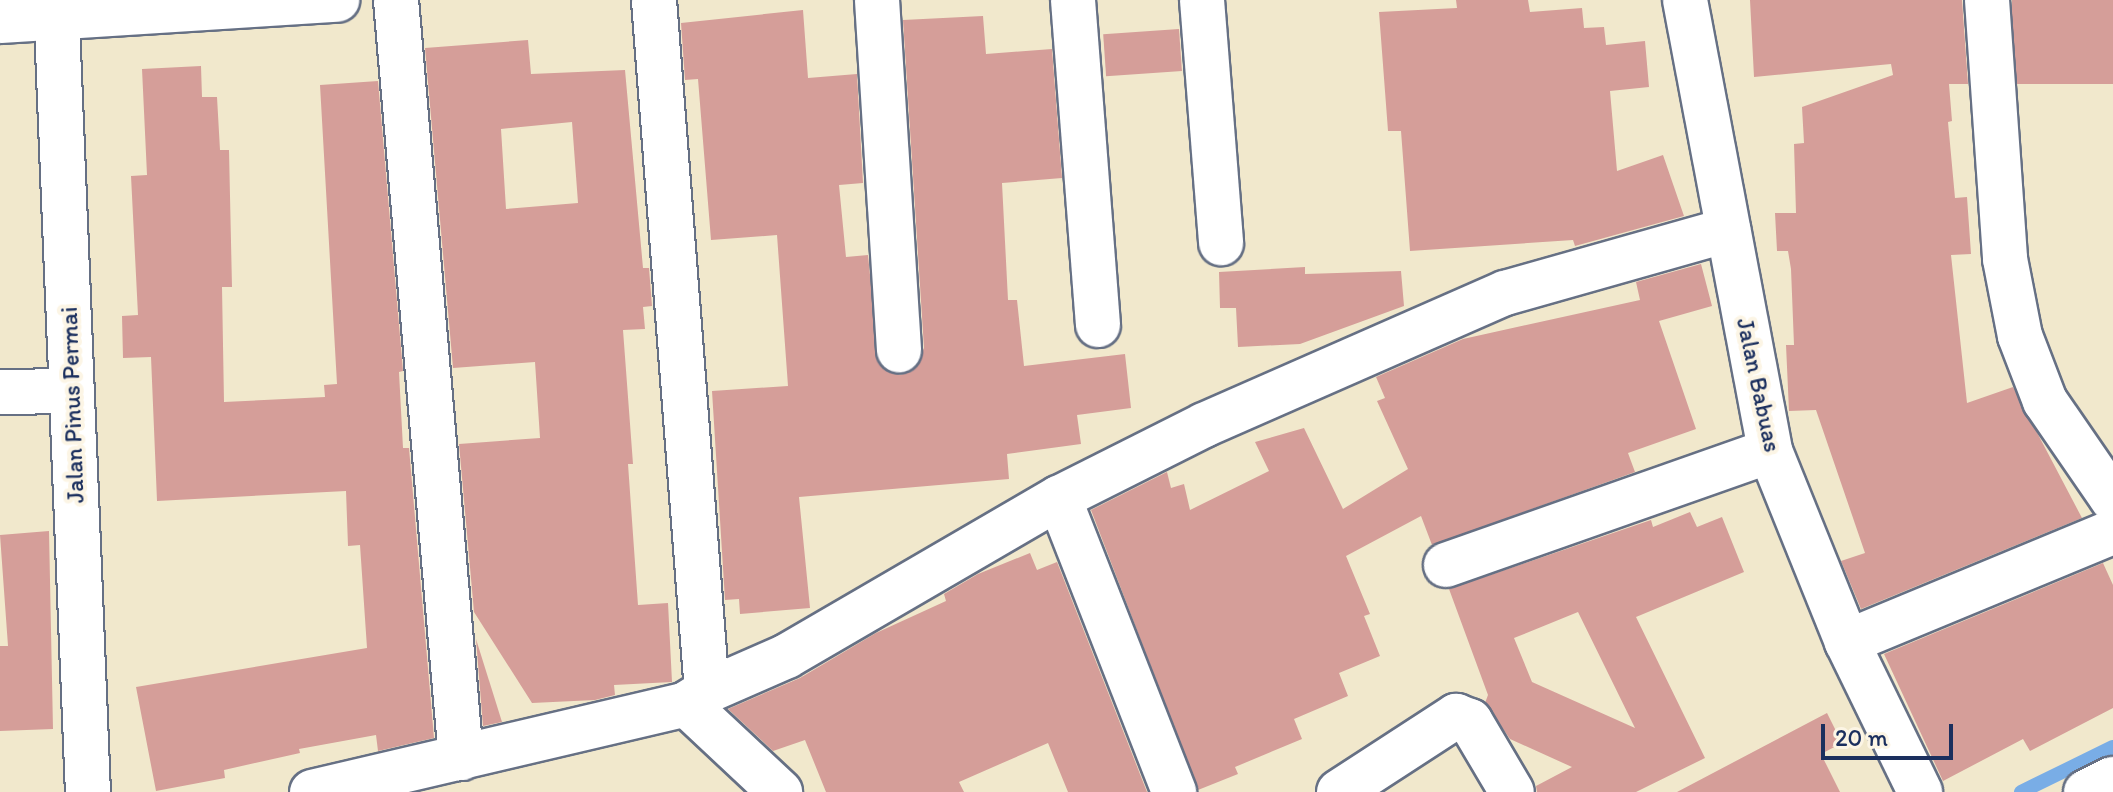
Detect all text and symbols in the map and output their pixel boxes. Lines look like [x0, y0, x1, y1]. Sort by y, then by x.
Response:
street label: Jalan Pinus Permai [54, 307, 90, 503]
street label: Jalan Babuas [1731, 315, 1787, 455]
scale bar [1825, 708, 1957, 758]
text: 20 m [1835, 723, 1888, 752]

